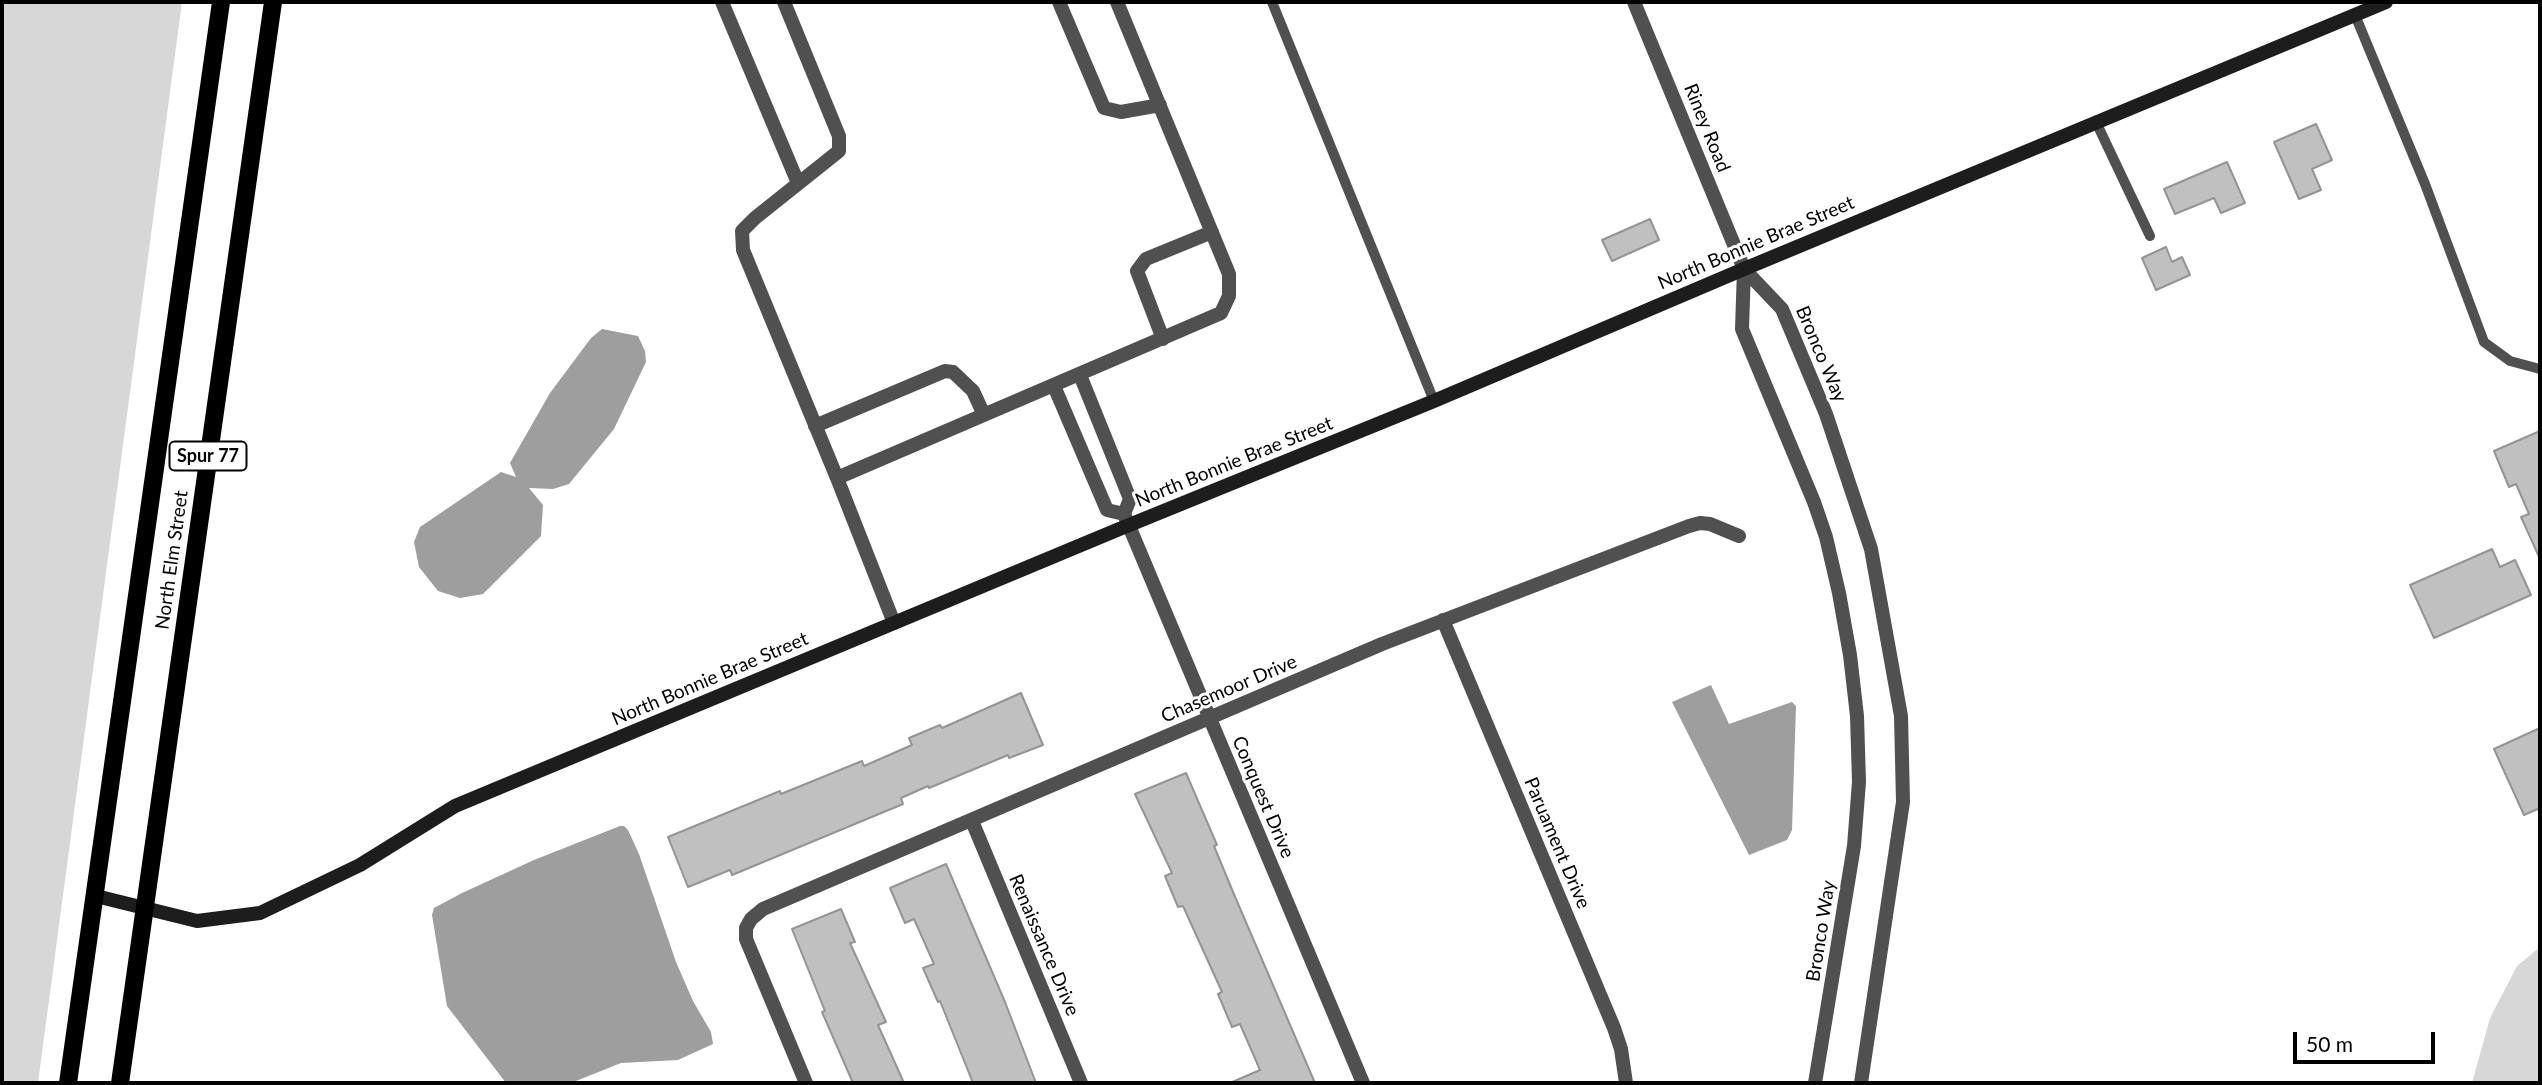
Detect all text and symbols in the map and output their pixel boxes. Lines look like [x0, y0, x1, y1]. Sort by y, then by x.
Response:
street label: Riney Road [1679, 80, 1735, 176]
street label: North Bonnie Brae Street [1654, 191, 1858, 295]
street label: Bronco Way [1791, 303, 1851, 405]
street label: North Bonnie Brae Street [1132, 412, 1336, 512]
road number: Spur 77 [170, 442, 246, 470]
street label: North Elm Street [151, 489, 193, 631]
street label: North Bonnie Brae Street [608, 627, 812, 731]
street label: Chasemoor Drive [1158, 650, 1300, 728]
street label: Conquest Drive [1227, 733, 1299, 861]
street label: Paruament Drive [1519, 774, 1595, 912]
street label: Renaissance Drive [1004, 871, 1084, 1019]
street label: Bronco Way [1802, 879, 1840, 983]
scale bar [2297, 1018, 2439, 1062]
text: 50 m [2306, 1031, 2353, 1056]

